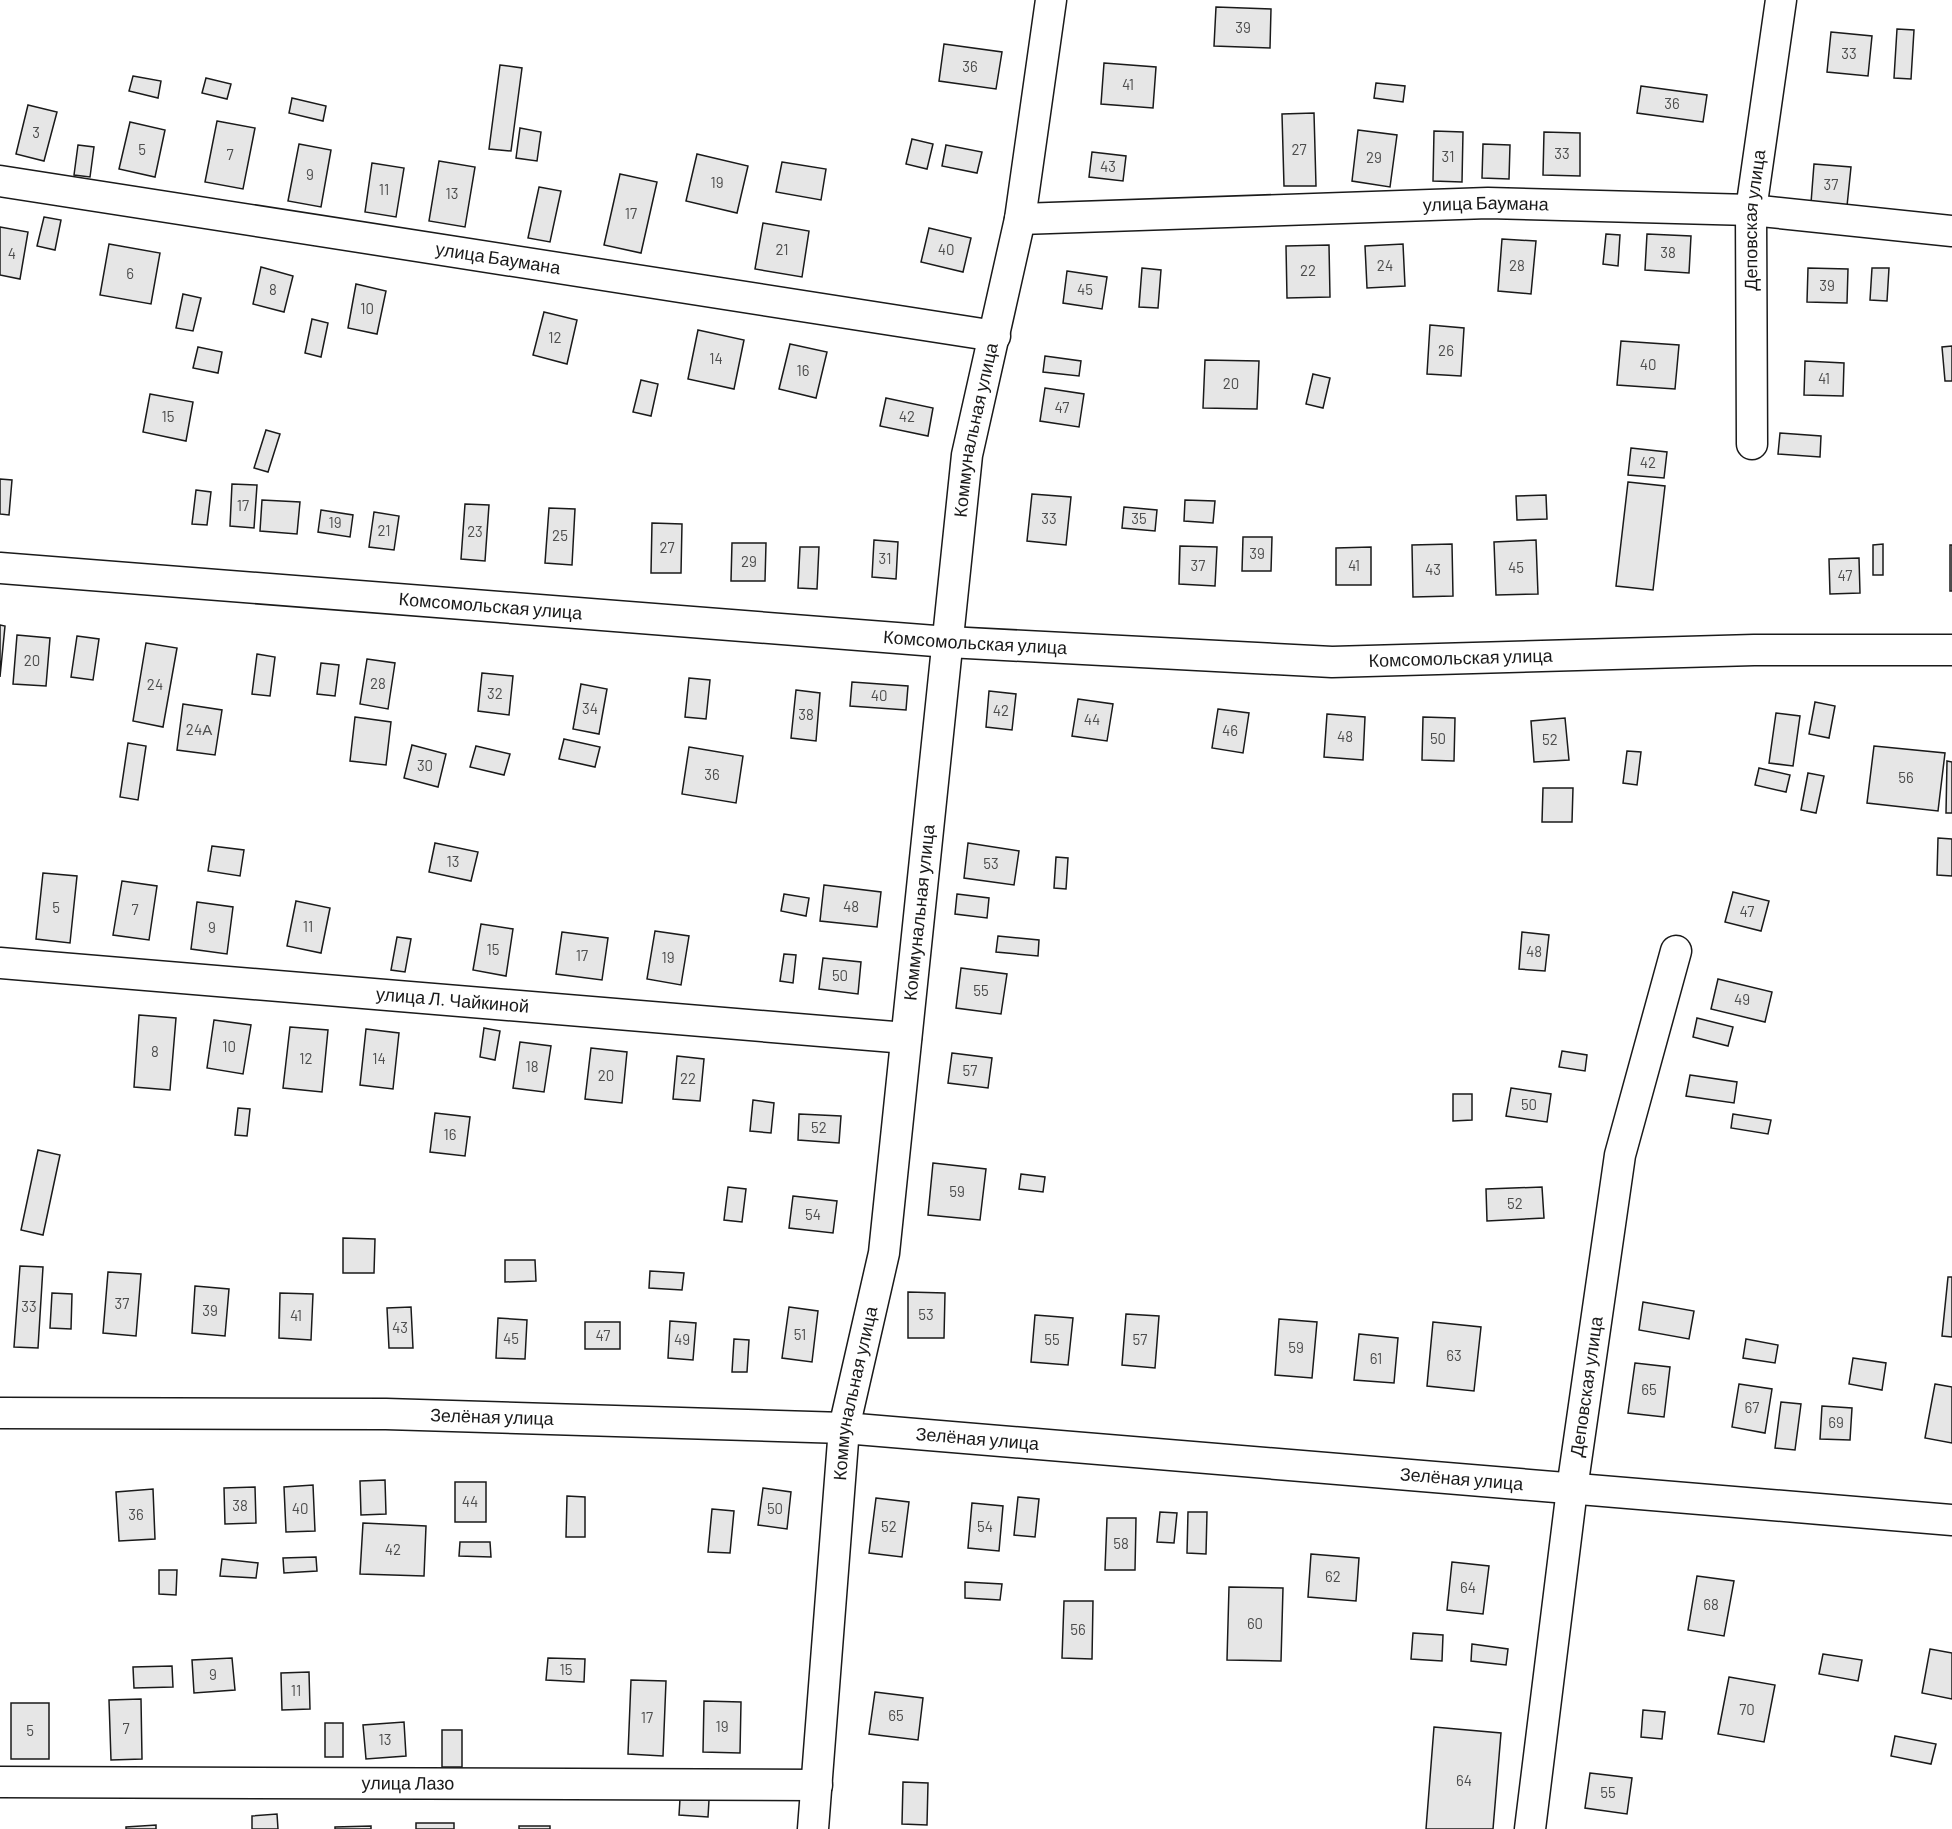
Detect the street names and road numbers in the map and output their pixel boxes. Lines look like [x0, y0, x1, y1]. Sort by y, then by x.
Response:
street label: Деповская улица [1739, 147, 1770, 291]
street label: улица Баумана [1422, 191, 1550, 215]
street label: улица Баумана [434, 237, 563, 278]
street label: Коммунальная улица [949, 340, 1002, 518]
street label: Комсомольская улица [398, 587, 584, 624]
street label: Комсомольская улица [882, 625, 1069, 658]
street label: Комсомольская улица [1368, 644, 1554, 671]
street label: Коммунальная улица [898, 822, 939, 1002]
street label: улица Л. Чайкиной [375, 982, 530, 1017]
street label: Коммунальная улица [828, 1303, 882, 1481]
street label: Деповская улица [1565, 1314, 1607, 1458]
street label: Зелёная улица [430, 1403, 555, 1429]
street label: Зелёная улица [915, 1422, 1041, 1454]
street label: Зелёная улица [1399, 1462, 1525, 1494]
street label: улица Лазо [362, 1771, 454, 1794]

